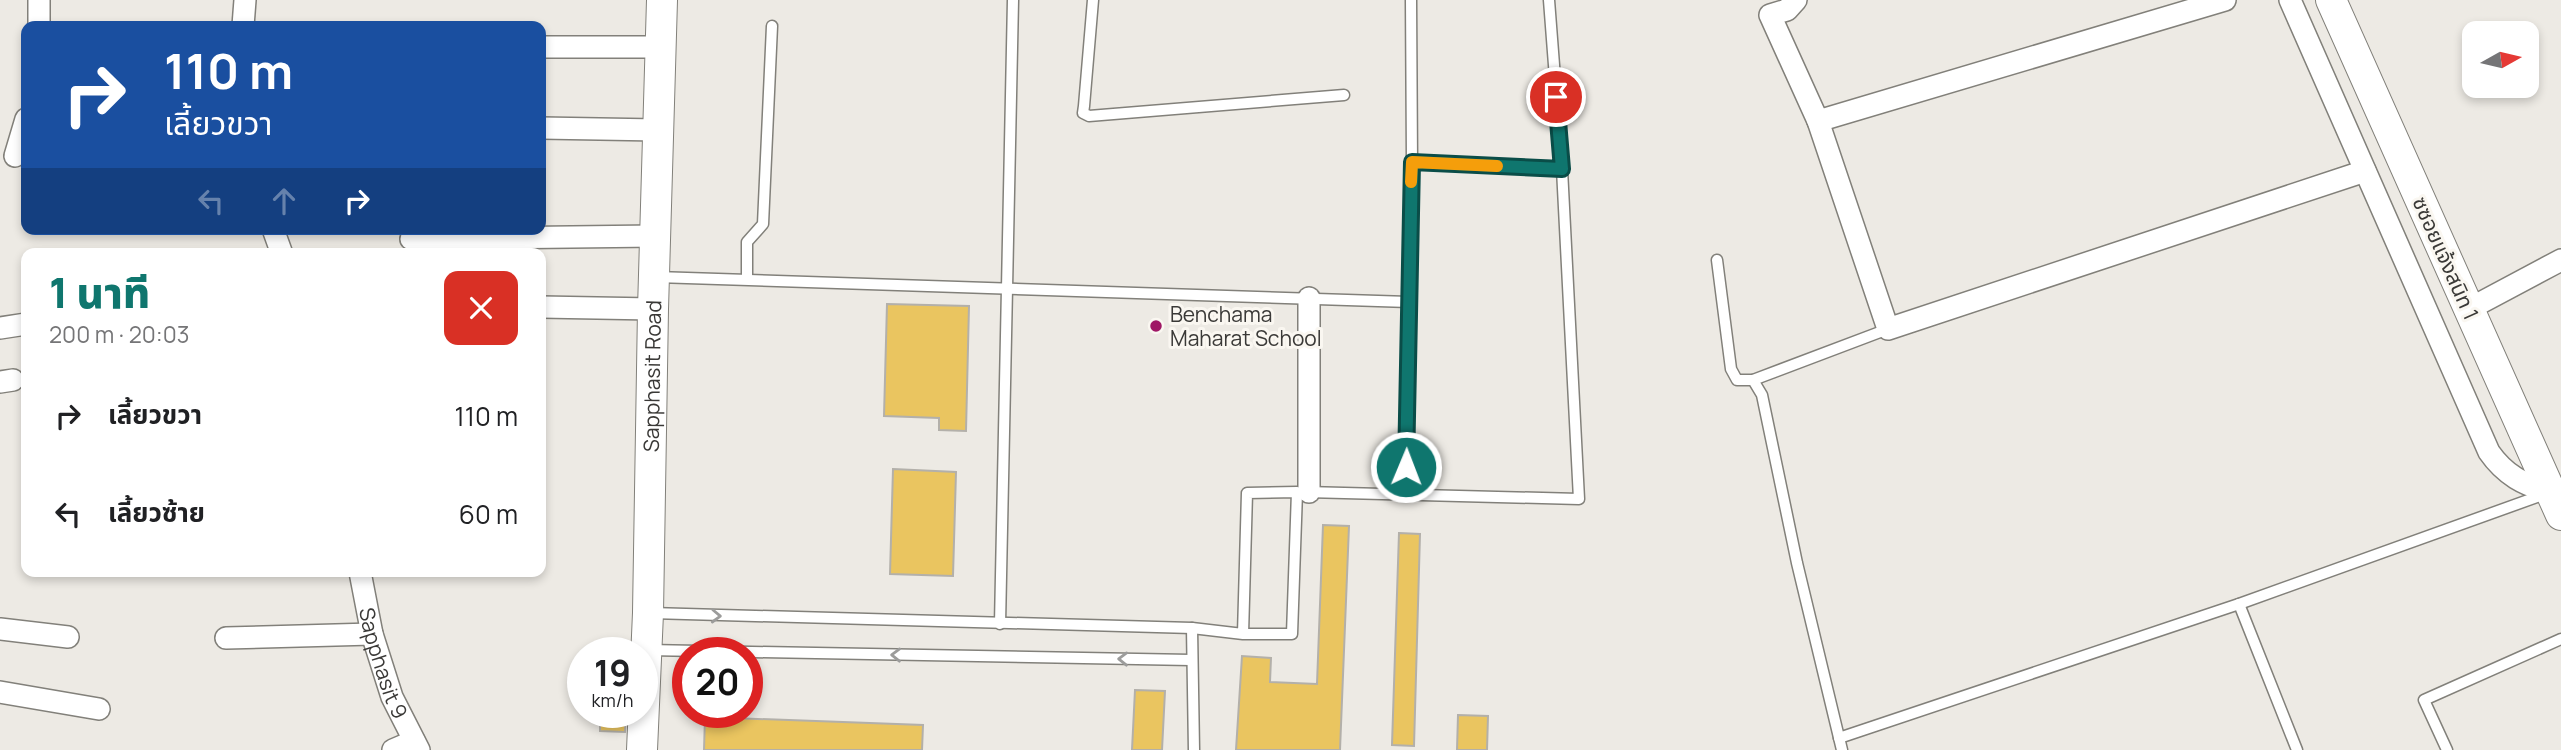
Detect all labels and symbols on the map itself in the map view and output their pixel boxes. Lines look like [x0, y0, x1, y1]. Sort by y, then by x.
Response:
north arrow [2462, 21, 2539, 98]
pin [1526, 67, 1586, 127]
street label: ซซอยแจ้งสนิท 1 [2406, 192, 2486, 324]
street label: Sapphasit Road [637, 300, 667, 452]
place label: Benchama Maharat School [1170, 300, 1322, 352]
marker: Benchama Maharat School [1148, 318, 1164, 334]
position arrow [1369, 430, 1443, 504]
street label: Sapphasit 9 [353, 605, 415, 723]
one-way arrow [711, 608, 722, 624]
speed limit sign: 20 [672, 637, 763, 728]
one-way arrow [890, 647, 900, 663]
one-way arrow [1117, 651, 1128, 667]

